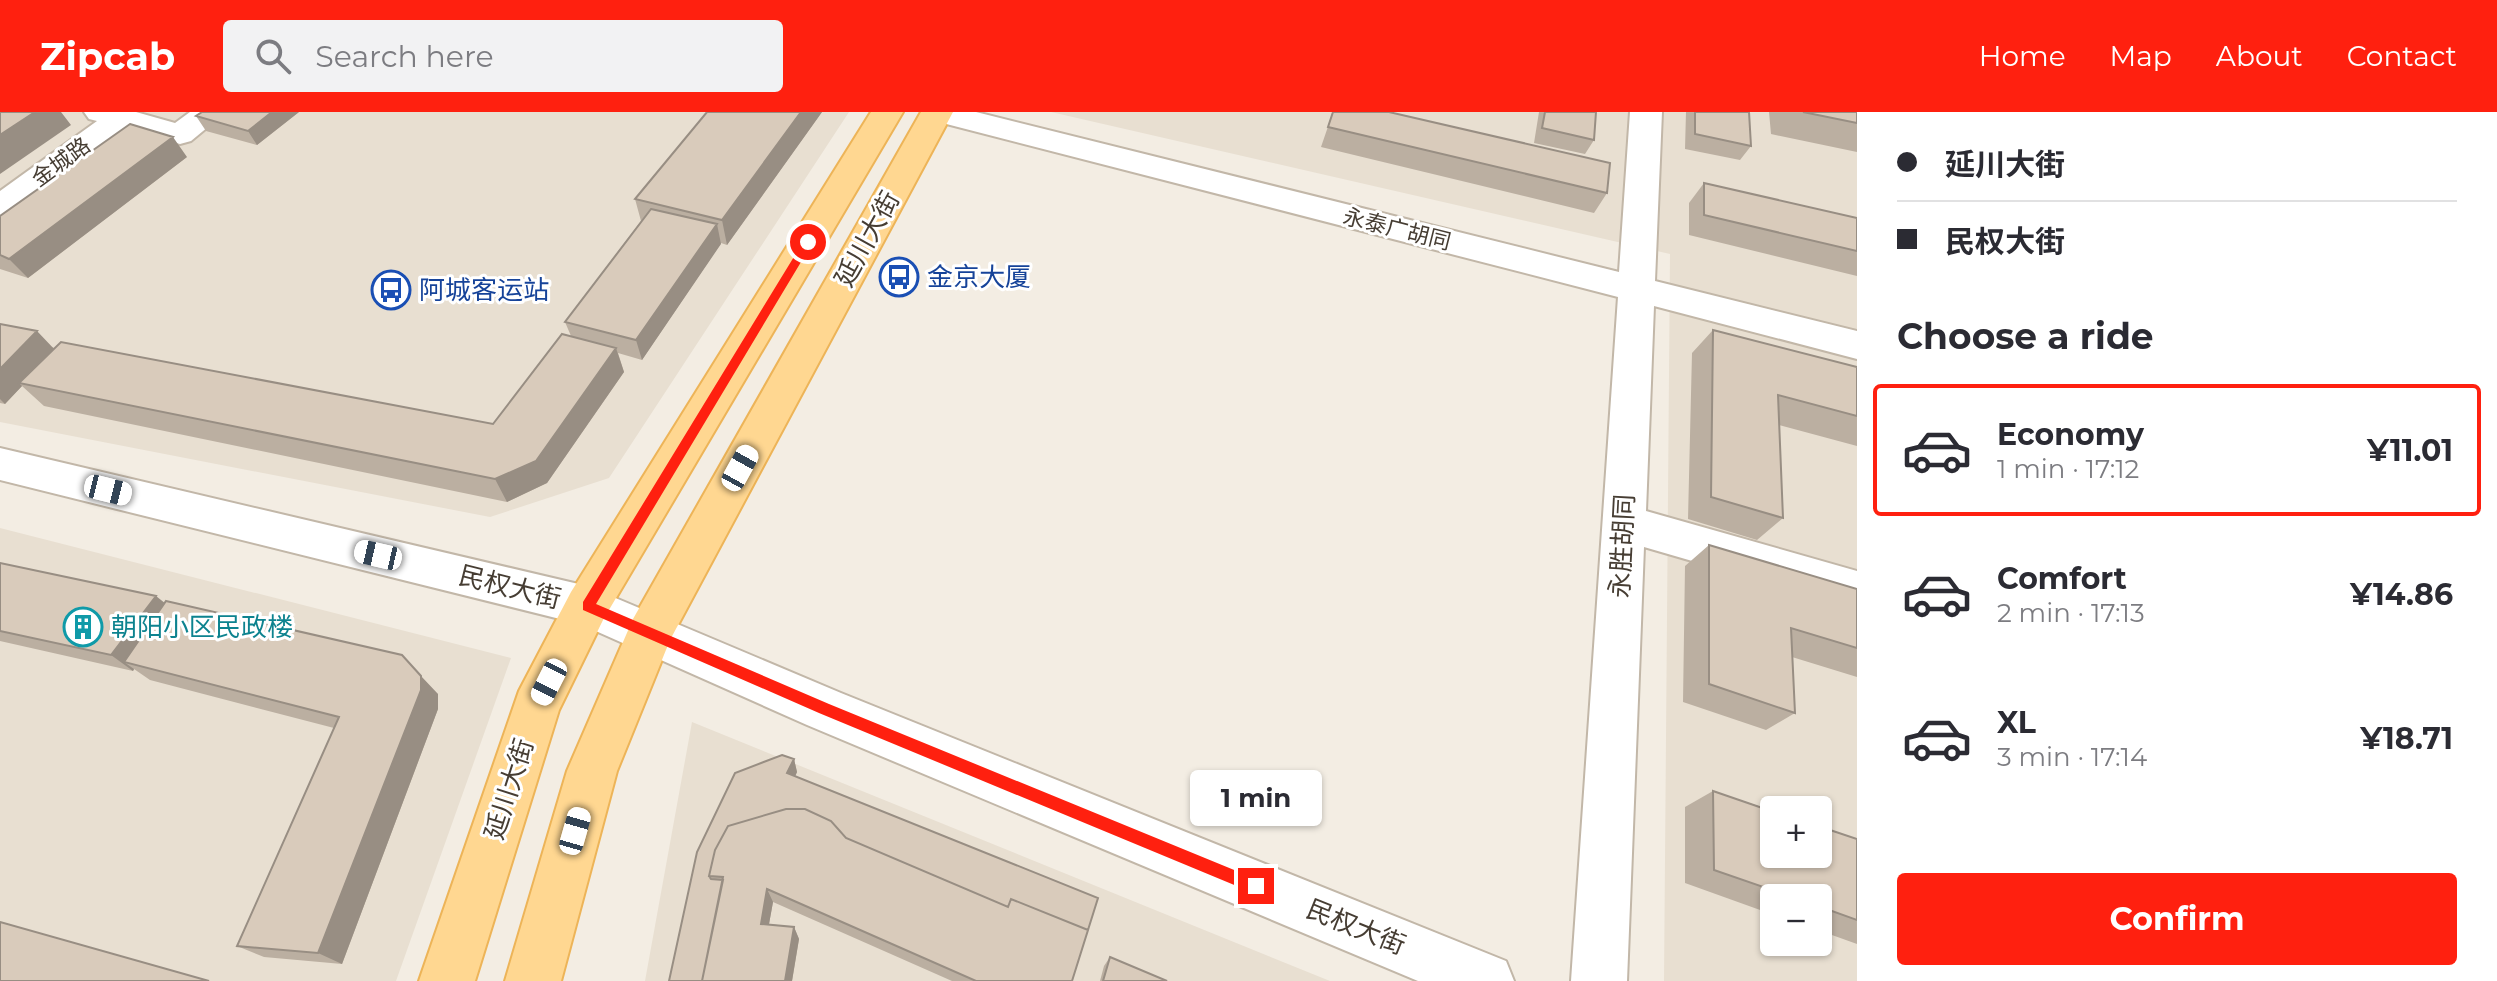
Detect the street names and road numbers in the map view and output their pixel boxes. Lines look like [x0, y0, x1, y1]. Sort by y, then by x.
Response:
street label: 金城路 [26, 132, 96, 192]
street label: 延川大街 [828, 186, 906, 292]
street label: 永泰广胡同 [1340, 203, 1454, 255]
street label: 永胜胡同 [1603, 493, 1641, 599]
street label: 民权大街 [456, 559, 564, 615]
street label: 延川大街 [478, 735, 540, 843]
street label: 民权大街 [1302, 893, 1410, 961]

